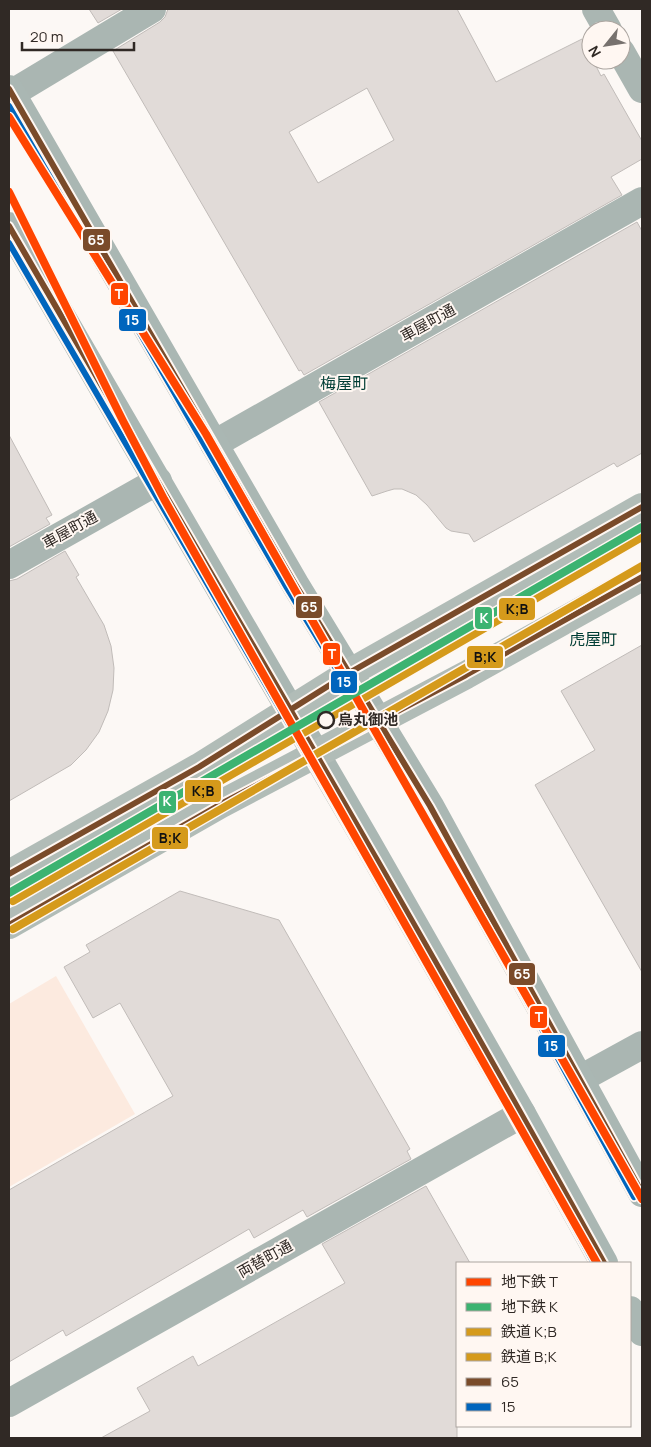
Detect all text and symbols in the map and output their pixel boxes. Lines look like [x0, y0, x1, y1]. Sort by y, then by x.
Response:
scale bar [22, 20, 135, 52]
north arrow [581, 20, 631, 70]
text: 20 m [30, 26, 63, 47]
text: N [584, 43, 605, 61]
line badge: 65 [82, 228, 111, 252]
text: 65 [88, 230, 104, 249]
line badge: T [110, 282, 129, 306]
text: T [115, 284, 124, 303]
street label: 車屋町通 [396, 299, 459, 346]
line badge: 15 [118, 308, 147, 332]
text: 15 [125, 310, 139, 329]
district label: 梅屋町 [320, 372, 368, 394]
street label: 車屋町通 [38, 506, 101, 553]
line badge: 65 [295, 595, 323, 619]
text: 65 [301, 597, 317, 616]
line badge: K;B [498, 597, 536, 621]
text: K;B [506, 599, 529, 618]
line badge: K [474, 606, 493, 630]
text: K [479, 608, 489, 627]
district label: 虎屋町 [569, 628, 617, 650]
line badge: T [322, 642, 341, 666]
text: T [328, 644, 337, 663]
line badge: B;K [466, 645, 504, 669]
text: B;K [474, 647, 497, 666]
line badge: 15 [330, 670, 358, 694]
text: 15 [337, 672, 351, 691]
place label: 烏丸御池 [338, 709, 398, 730]
marker: 烏丸御池 [317, 711, 335, 729]
line badge: K;B [184, 779, 222, 803]
text: K;B [192, 781, 215, 800]
line badge: K [158, 790, 177, 814]
text: K [162, 791, 172, 810]
line badge: B;K [151, 826, 189, 850]
text: B;K [159, 828, 182, 847]
line badge: 65 [508, 962, 536, 986]
text: 65 [514, 964, 530, 983]
line badge: T [529, 1005, 548, 1029]
text: T [535, 1007, 544, 1026]
line badge: 15 [537, 1034, 566, 1058]
text: 15 [544, 1036, 558, 1055]
street label: 両替町通 [233, 1235, 296, 1282]
legend [456, 1262, 631, 1427]
text: 地下鉄 T [501, 1271, 558, 1292]
text: 地下鉄 K [501, 1296, 558, 1317]
text: 鉄道 K;B [501, 1321, 557, 1342]
text: 鉄道 B;K [501, 1346, 557, 1367]
text: 65 [501, 1371, 519, 1392]
text: 15 [501, 1396, 516, 1417]

